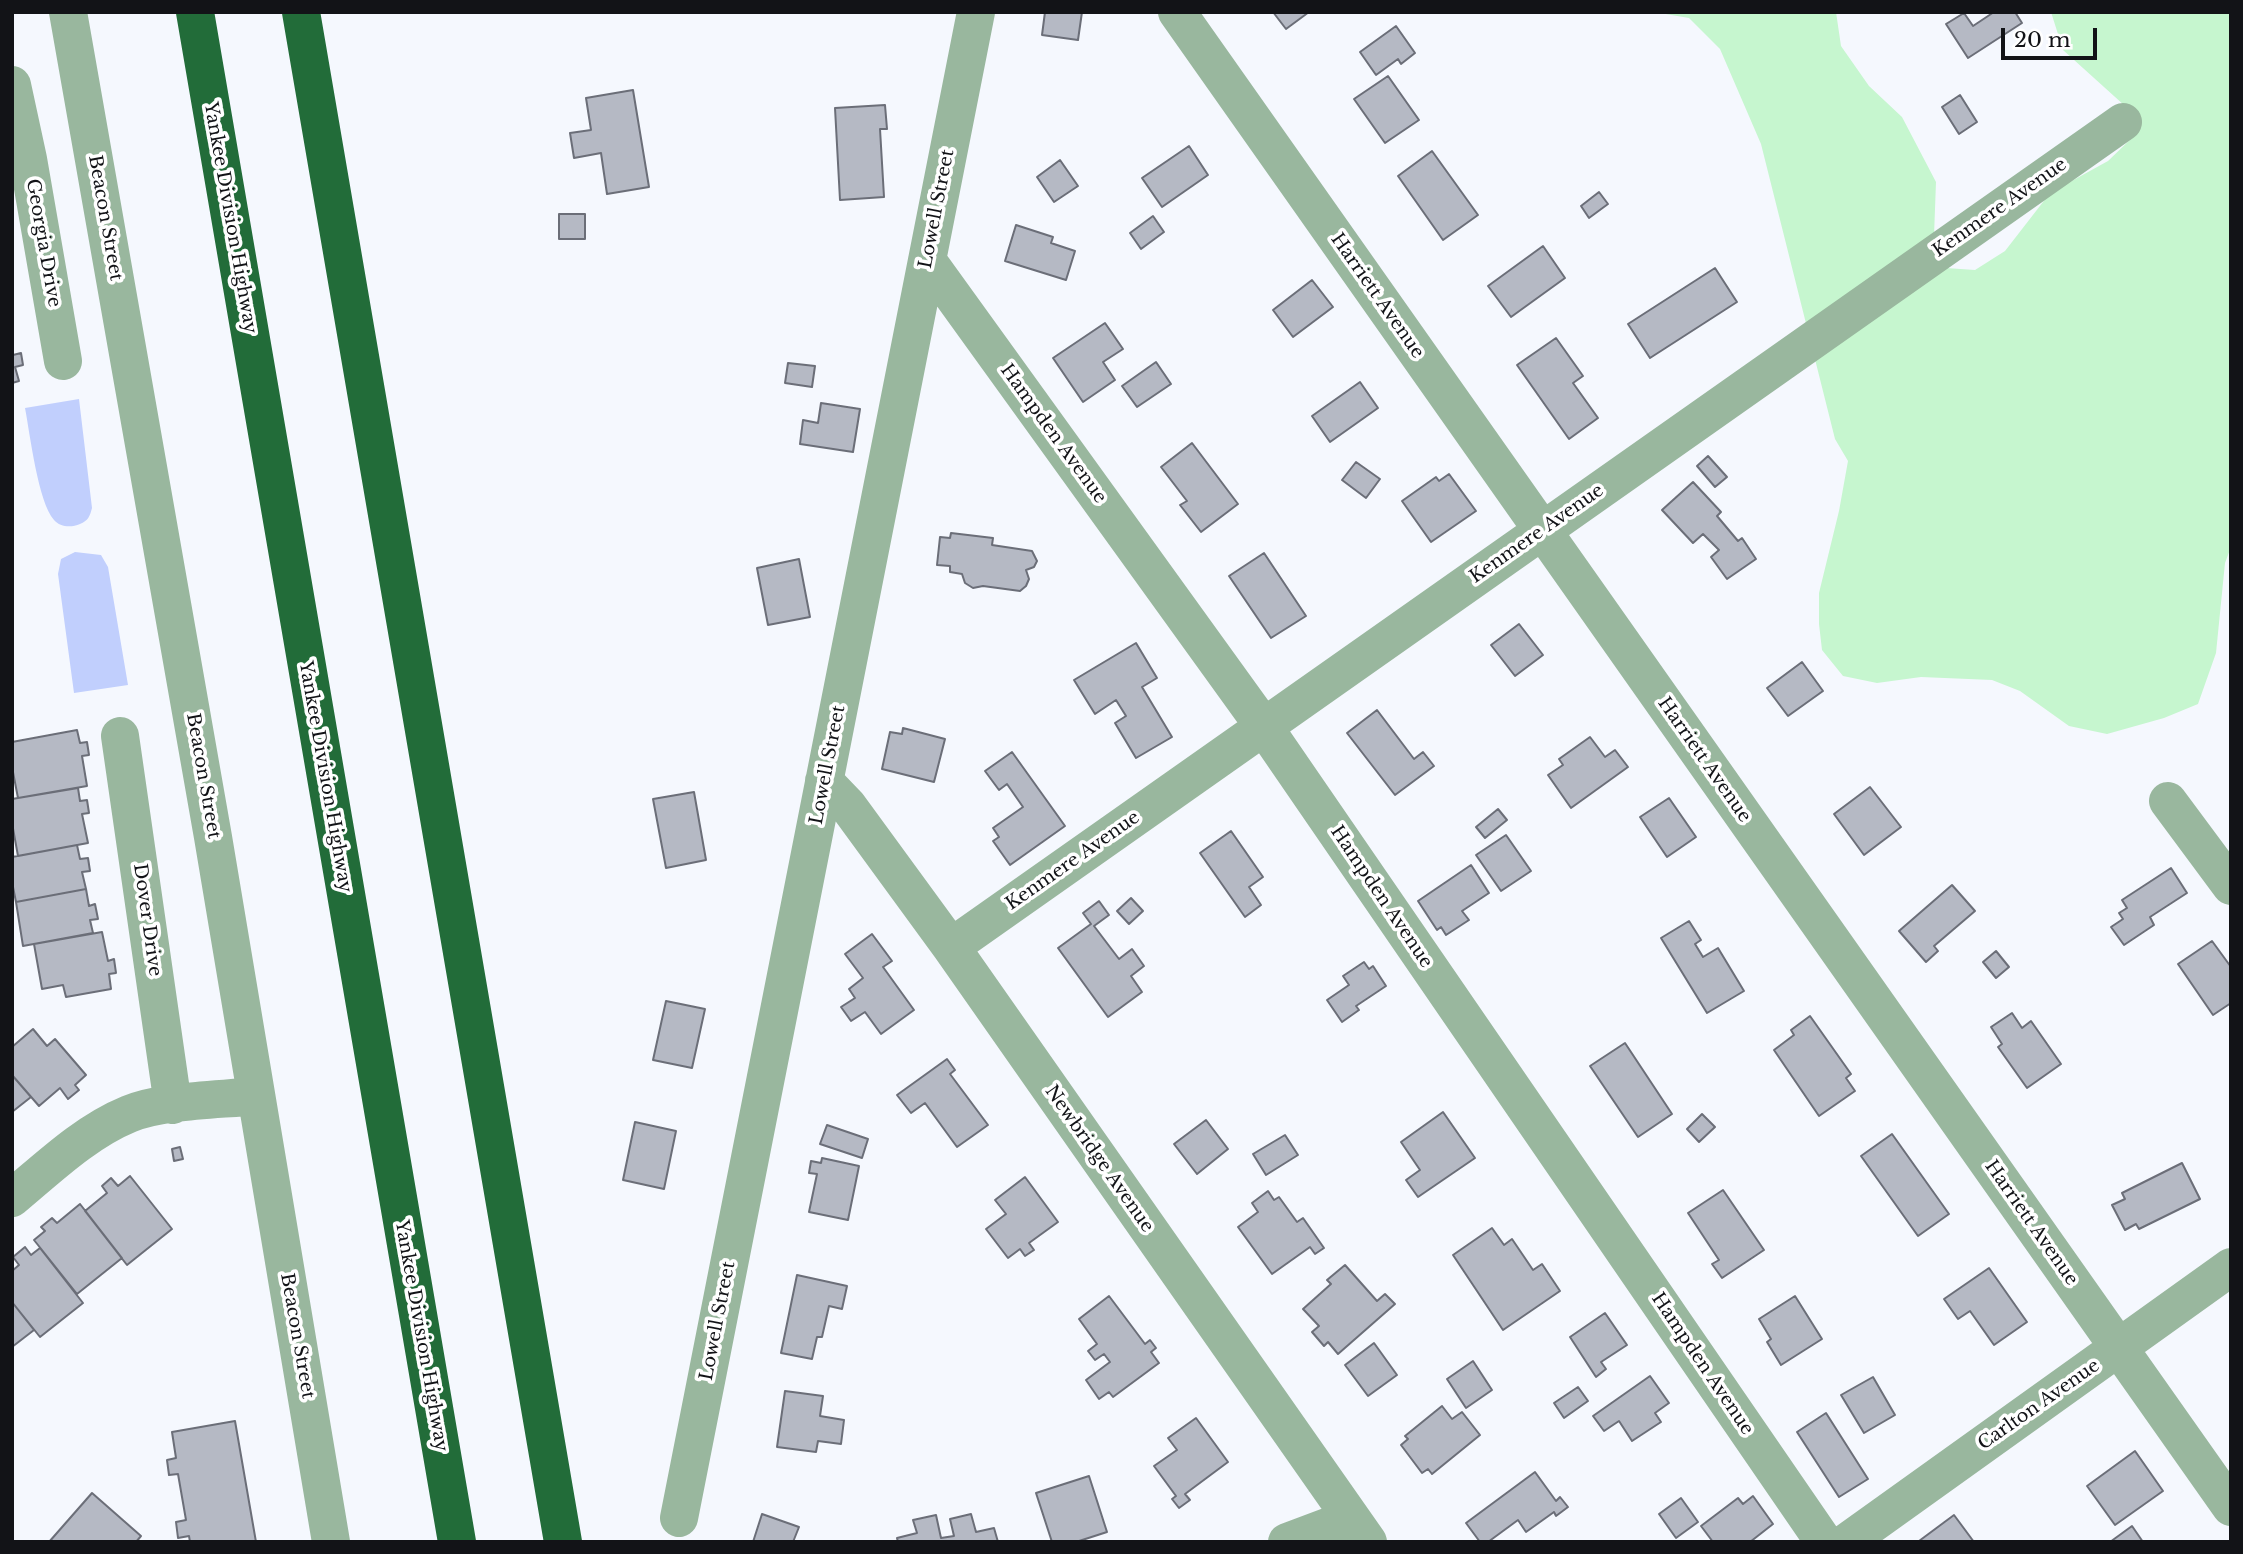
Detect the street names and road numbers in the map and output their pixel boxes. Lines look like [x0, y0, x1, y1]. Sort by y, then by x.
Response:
street label: Yankee Division Highway [199, 101, 261, 335]
street label: Lowell Street [915, 148, 959, 270]
street label: Beacon Street [83, 153, 127, 283]
street label: Kenmere Avenue [1929, 154, 2071, 262]
street label: Georgia Drive [21, 177, 65, 309]
street label: Harriett Avenue [1326, 229, 1428, 363]
street label: Hampden Avenue [995, 360, 1111, 508]
street label: Kenmere Avenue [1466, 480, 1608, 588]
street label: Yankee Division Highway [294, 660, 356, 894]
street label: Harriett Avenue [1653, 693, 1755, 827]
street label: Lowell Street [806, 704, 850, 826]
street label: Beacon Street [181, 711, 225, 841]
street label: Kenmere Avenue [1002, 807, 1144, 915]
street label: Hampden Avenue [1325, 822, 1437, 972]
street label: Dover Drive [128, 862, 166, 978]
street label: Newbridge Avenue [1040, 1081, 1158, 1237]
street label: Harriett Avenue [1980, 1156, 2082, 1290]
street label: Yankee Division Highway [390, 1219, 452, 1453]
street label: Lowell Street [696, 1260, 740, 1382]
street label: Beacon Street [275, 1271, 319, 1401]
street label: Hampden Avenue [1646, 1289, 1758, 1439]
street label: Carlton Avenue [1974, 1355, 2104, 1455]

